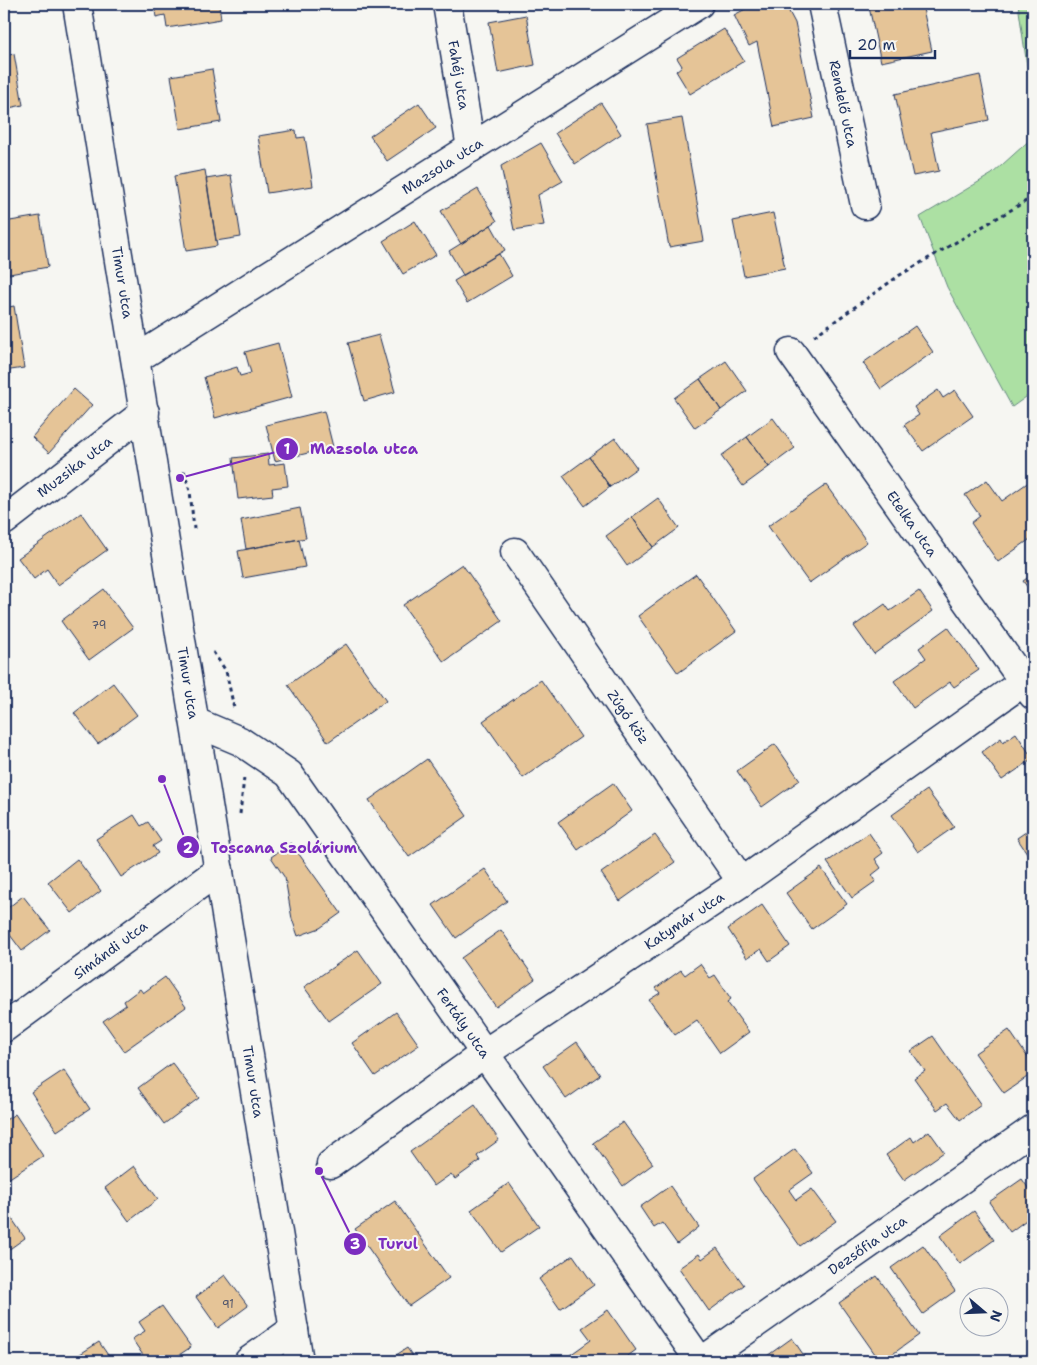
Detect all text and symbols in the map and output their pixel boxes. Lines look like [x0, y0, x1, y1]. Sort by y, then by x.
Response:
scale bar [850, 28, 934, 60]
text: 20 m [857, 35, 896, 55]
street label: Fahéj utca [444, 39, 474, 111]
street label: Rendelő utca [825, 58, 861, 149]
street label: Mazsola utca [398, 134, 486, 198]
street label: Timur utca [108, 245, 137, 320]
street label: Muzsika utca [33, 432, 116, 501]
callout: Mazsola utca [275, 434, 428, 464]
text: 1 [284, 439, 291, 459]
text: Mazsola utca [310, 439, 419, 459]
street label: Etelka utca [883, 487, 942, 560]
house number: 79 [92, 618, 107, 633]
street label: Timur utca [173, 646, 203, 721]
street label: Zúgó köz [603, 686, 653, 747]
callout: Toscana Szolárium [175, 832, 367, 862]
text: 2 [183, 838, 194, 858]
text: Toscana Szolárium [211, 838, 358, 858]
street label: Katymár utca [641, 887, 728, 954]
street label: Simándi utca [70, 916, 151, 983]
street label: Fertály utca [433, 985, 494, 1062]
street label: Timur utca [239, 1044, 268, 1119]
street label: Dezsőfia utca [825, 1211, 910, 1279]
callout: Turul [343, 1229, 428, 1259]
text: 3 [350, 1234, 360, 1254]
text: Turul [378, 1234, 418, 1254]
north arrow [960, 1288, 1010, 1338]
house number: 91 [222, 1297, 234, 1312]
text: N [986, 1308, 1007, 1324]

